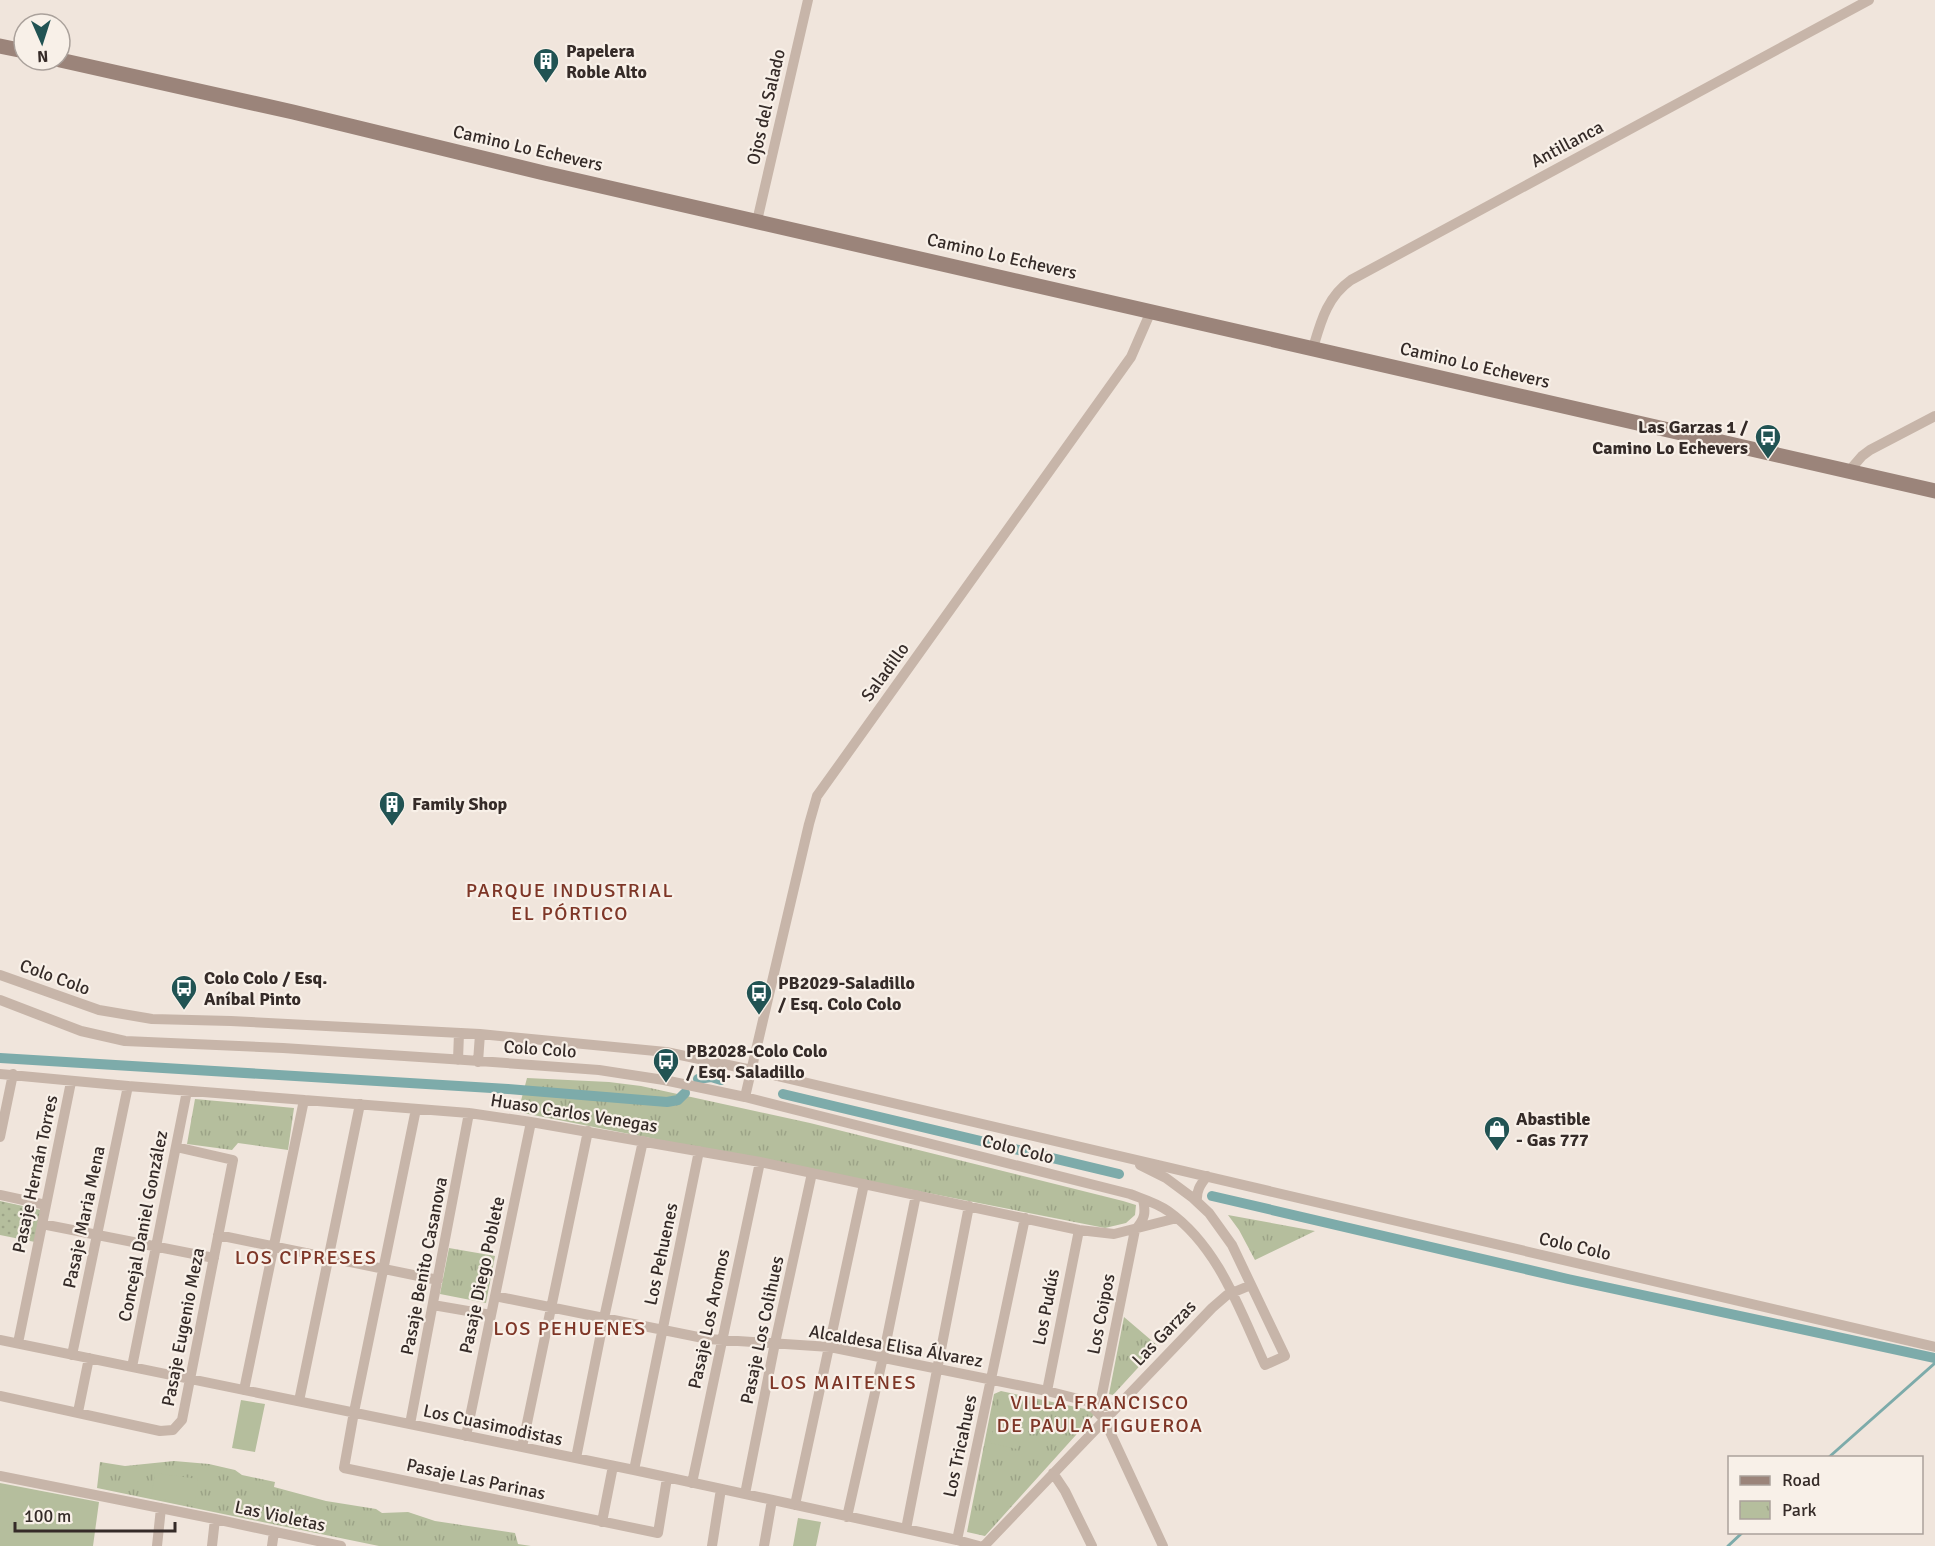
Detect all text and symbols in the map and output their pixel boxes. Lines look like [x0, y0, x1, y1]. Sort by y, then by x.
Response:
north arrow [12, 12, 72, 72]
place label: Papelera Roble Alto [566, 40, 647, 83]
text: N [37, 46, 49, 66]
building icon: Papelera Roble Alto [531, 46, 561, 84]
street label: Ojos del Salado [742, 47, 790, 167]
street label: Antillanca [1527, 116, 1607, 172]
street label: Camino Lo Echevers [451, 120, 605, 176]
street label: Camino Lo Echevers [925, 228, 1079, 284]
street label: Camino Lo Echevers [1398, 337, 1552, 393]
place label: Las Garzas 1 / Camino Lo Echevers [1592, 416, 1749, 459]
bus stop icon: Las Garzas 1 / Camino Lo Echevers [1753, 422, 1783, 460]
street label: Saladillo [856, 638, 914, 706]
building icon: Family Shop [377, 789, 407, 827]
place label: Family Shop [412, 793, 508, 815]
district label: PARQUE INDUSTRIAL EL PÓRTICO [466, 878, 674, 926]
street label: Colo Colo [17, 954, 93, 1000]
place label: Colo Colo / Esq. Aníbal Pinto [204, 967, 327, 1010]
place label: PB2029-Saladillo / Esq. Colo Colo [778, 972, 915, 1015]
bus stop icon: Colo Colo / Esq. Aníbal Pinto [169, 973, 199, 1011]
bus stop icon: PB2029-Saladillo / Esq. Colo Colo [744, 978, 774, 1016]
street label: Colo Colo [503, 1035, 577, 1063]
place label: PB2028-Colo Colo / Esq. Saladillo [686, 1040, 828, 1083]
bus stop icon: PB2028-Colo Colo / Esq. Saladillo [651, 1046, 681, 1084]
street label: Huaso Carlos Venegas [489, 1089, 659, 1137]
street label: Pasaje Hernán Torres [8, 1093, 63, 1255]
place label: Abastible - Gas 777 [1516, 1108, 1591, 1151]
shop icon: Abastible - Gas 777 [1482, 1114, 1512, 1152]
street label: Concejal Daniel González [114, 1129, 172, 1323]
street label: Colo Colo [980, 1129, 1056, 1169]
street label: Pasaje Maria Mena [58, 1144, 110, 1290]
street label: Pasaje Benito Casanova [396, 1175, 452, 1357]
street label: Pasaje Diego Poblete [455, 1194, 509, 1356]
street label: Los Pehuenes [639, 1201, 683, 1307]
street label: Colo Colo [1537, 1227, 1613, 1265]
district label: LOS CIPRESES [235, 1245, 377, 1270]
street label: Pasaje Eugenio Meza [157, 1246, 209, 1408]
street label: Pasaje Los Aromos [683, 1247, 735, 1391]
street label: Pasaje Los Colihues [736, 1254, 788, 1406]
street label: Los Pudús [1028, 1267, 1064, 1347]
street label: Los Coipos [1082, 1272, 1120, 1356]
street label: Las Garzas [1127, 1296, 1201, 1370]
district label: LOS PEHUENES [493, 1316, 647, 1341]
street label: Alcaldesa Elisa Álvarez [807, 1320, 985, 1372]
district label: LOS MAITENES [769, 1370, 917, 1395]
district label: VILLA FRANCISCO DE PAULA FIGUEROA [996, 1390, 1204, 1438]
street label: Los Tricahues [938, 1393, 982, 1499]
street label: Los Cuasimodistas [421, 1399, 565, 1451]
street label: Pasaje Las Parinas [404, 1454, 548, 1505]
legend [1728, 1456, 1923, 1534]
text: Road [1782, 1469, 1821, 1491]
scale bar [15, 1495, 176, 1533]
street label: Las Violetas [233, 1496, 327, 1536]
text: Park [1782, 1499, 1817, 1521]
text: 100 m [24, 1505, 71, 1527]

